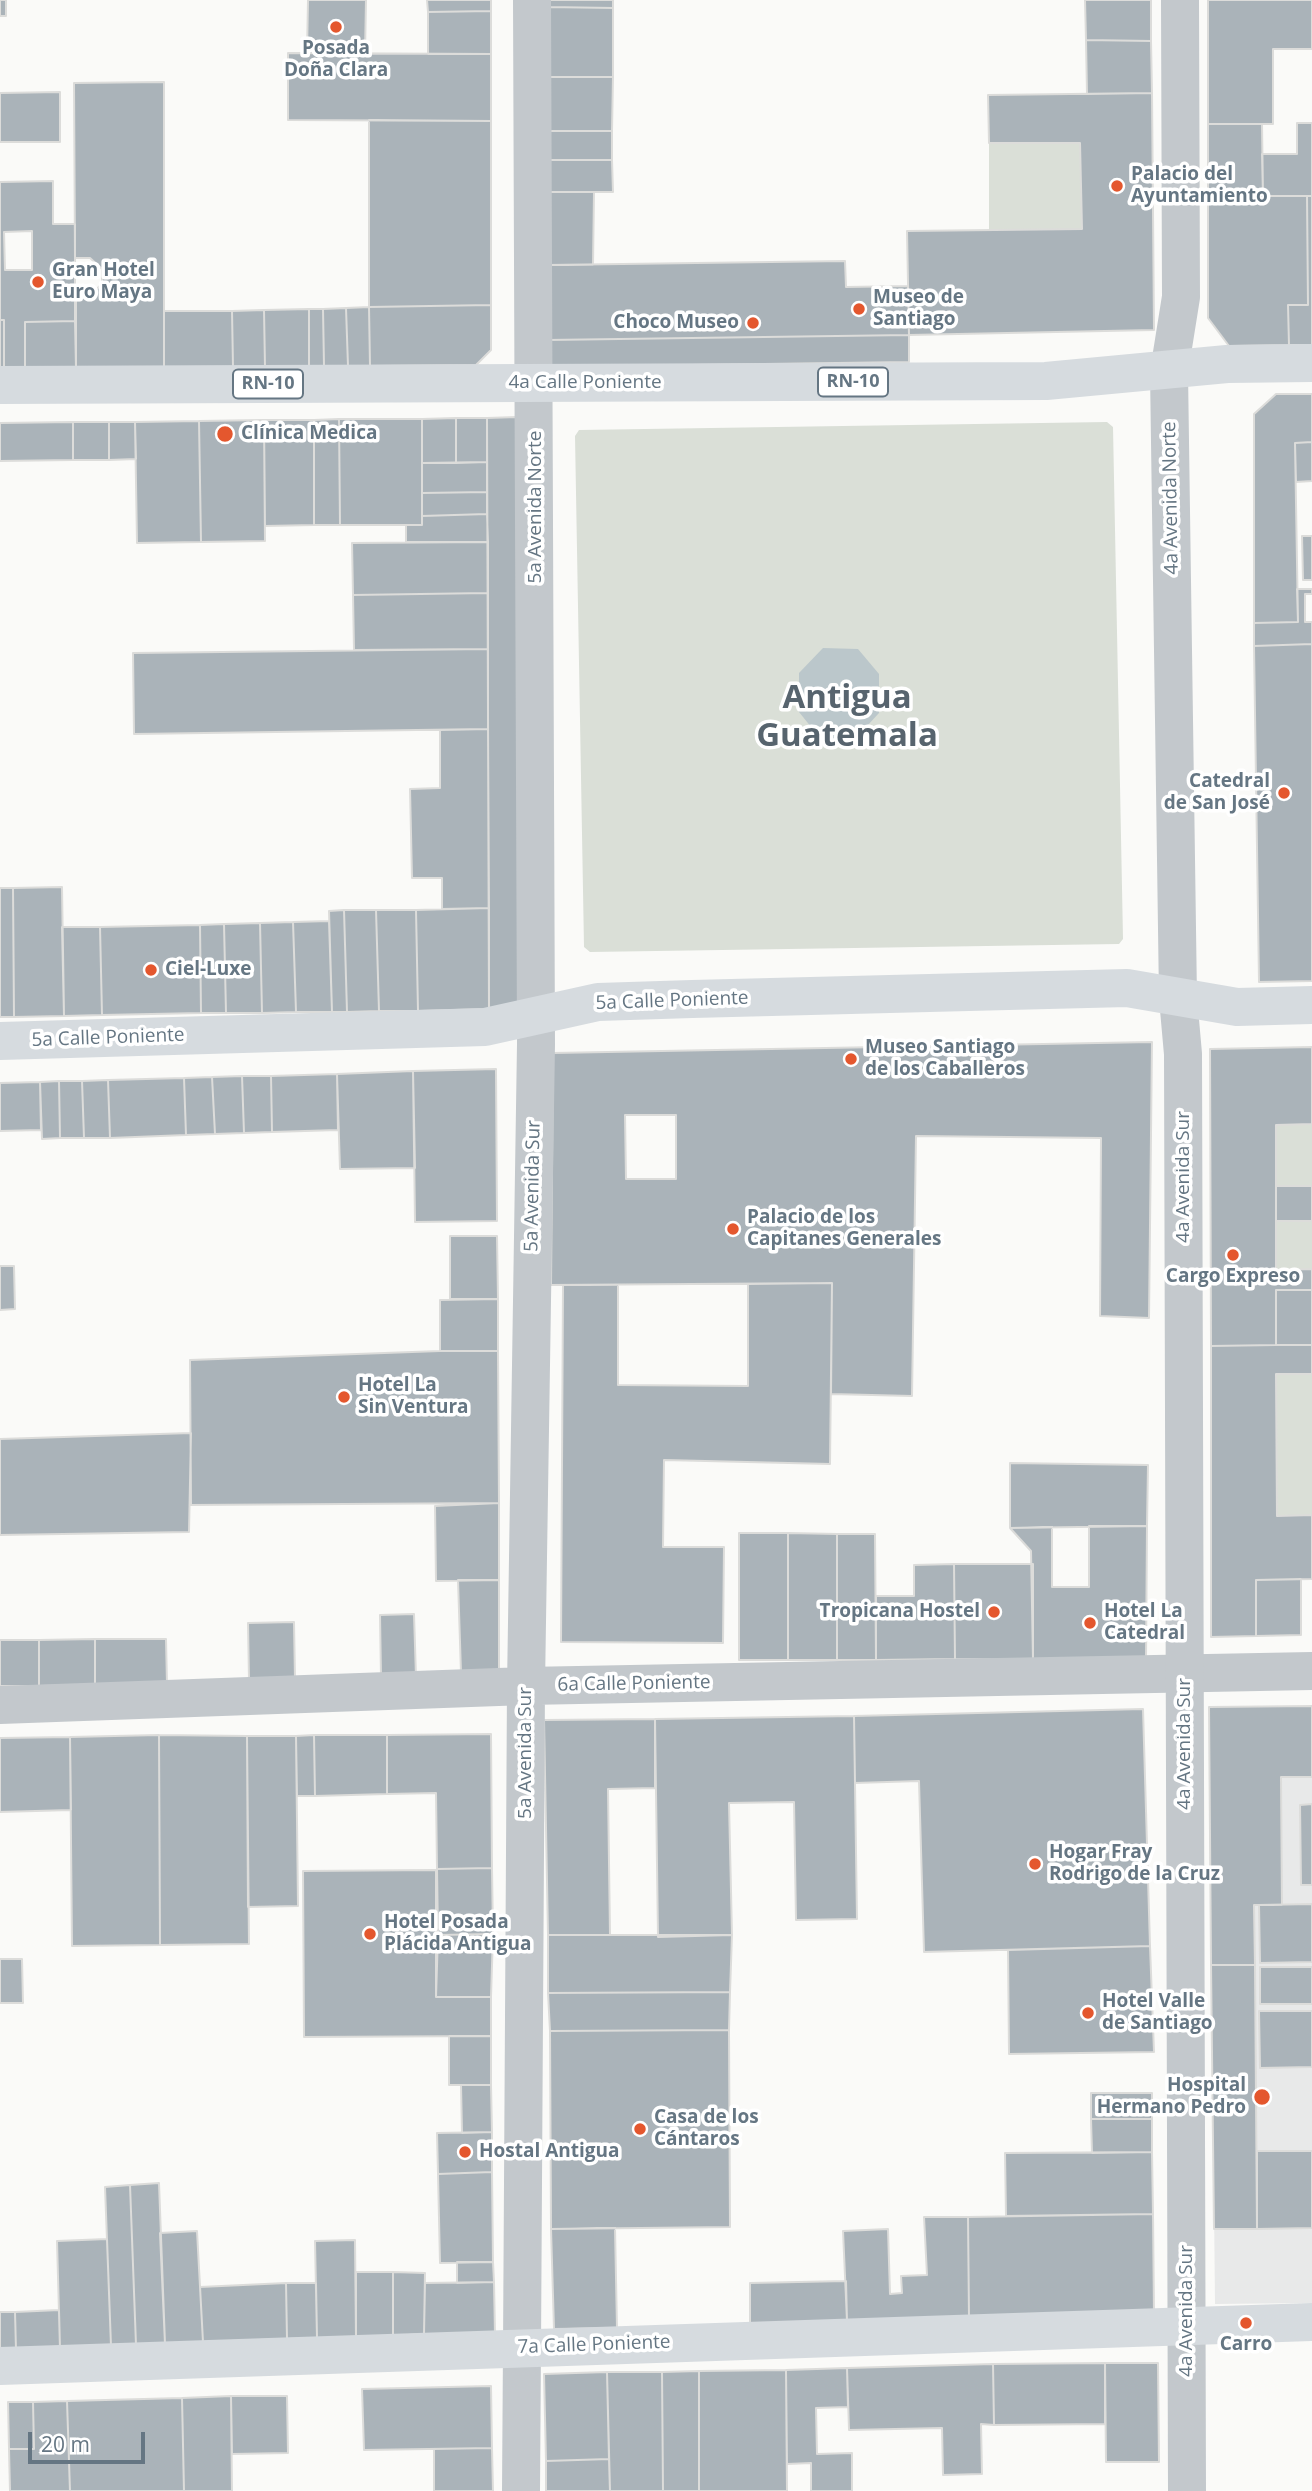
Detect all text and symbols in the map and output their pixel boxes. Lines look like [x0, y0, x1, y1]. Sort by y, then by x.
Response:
marker: Posada Doña Clara [328, 19, 344, 35]
place label: Posada Doña Clara [284, 38, 388, 82]
place label: Palacio del Ayuntamiento [1131, 164, 1268, 208]
marker: Palacio del Ayuntamiento [1109, 178, 1125, 194]
place label: Gran Hotel Euro Maya [52, 260, 155, 304]
marker: Gran Hotel Euro Maya [30, 274, 46, 290]
place label: Museo de Santiago [873, 287, 964, 331]
marker: Museo de Santiago [851, 301, 867, 317]
place label: Choco Museo [613, 312, 739, 334]
marker: Choco Museo [745, 315, 761, 331]
road number: RN-10 [818, 368, 888, 396]
road number: RN-10 [233, 370, 303, 398]
street label: 4a Calle Poniente [508, 372, 662, 394]
street label: 4a Avenida Norte [1158, 421, 1184, 575]
place label: Clínica Medica [241, 423, 377, 445]
marker: Clínica Medica [215, 424, 235, 444]
street label: 5a Avenida Norte [525, 430, 547, 584]
district label: Antigua Guatemala [756, 679, 938, 757]
place label: Catedral de San José [1164, 771, 1270, 815]
marker: Catedral de San José [1276, 785, 1292, 801]
place label: Ciel-Luxe [165, 959, 251, 981]
marker: Ciel-Luxe [143, 962, 159, 978]
street label: 5a Calle Poniente [595, 987, 749, 1015]
street label: 5a Calle Poniente [31, 1024, 185, 1052]
place label: Museo Santiago de los Caballeros [865, 1037, 1025, 1081]
marker: Museo Santiago de los Caballeros [843, 1051, 859, 1067]
street label: 4a Avenida Sur [1173, 1111, 1195, 1243]
street label: 5a Avenida Sur [520, 1120, 546, 1252]
place label: Palacio de los Capitanes Generales [747, 1207, 941, 1251]
marker: Palacio de los Capitanes Generales [725, 1221, 741, 1237]
marker: Cargo Expreso [1225, 1247, 1241, 1263]
place label: Cargo Expreso [1166, 1266, 1300, 1288]
place label: Hotel La Sin Ventura [358, 1375, 469, 1419]
marker: Hotel La Sin Ventura [336, 1389, 352, 1405]
place label: Tropicana Hostel [820, 1601, 980, 1623]
place label: Hotel La Catedral [1104, 1601, 1185, 1645]
marker: Tropicana Hostel [986, 1604, 1002, 1620]
marker: Hotel La Catedral [1082, 1615, 1098, 1631]
street label: 6a Calle Poniente [557, 1671, 711, 1697]
street label: 4a Avenida Sur [1174, 1678, 1196, 1810]
street label: 5a Avenida Sur [515, 1687, 537, 1819]
place label: Hogar Fray Rodrigo de la Cruz [1049, 1842, 1220, 1886]
marker: Hogar Fray Rodrigo de la Cruz [1027, 1856, 1043, 1872]
place label: Hotel Posada Plácida Antigua [384, 1912, 532, 1956]
marker: Hotel Posada Plácida Antigua [362, 1926, 378, 1942]
place label: Hotel Valle de Santiago [1102, 1991, 1213, 2035]
marker: Hotel Valle de Santiago [1080, 2005, 1096, 2021]
place label: Hospital Hermano Pedro [1097, 2075, 1246, 2119]
marker: Hospital Hermano Pedro [1252, 2087, 1272, 2107]
place label: Casa de los Cántaros [654, 2107, 759, 2151]
marker: Casa de los Cántaros [632, 2121, 648, 2137]
place label: Hostal Antigua [479, 2141, 620, 2163]
marker: Hostal Antigua [457, 2144, 473, 2160]
street label: 4a Avenida Sur [1176, 2245, 1198, 2377]
marker: Carro [1238, 2315, 1254, 2331]
street label: 7a Calle Poniente [517, 2331, 671, 2359]
place label: Carro [1220, 2334, 1272, 2356]
scale bar [32, 2418, 149, 2462]
text: 20 m [41, 2430, 90, 2458]

